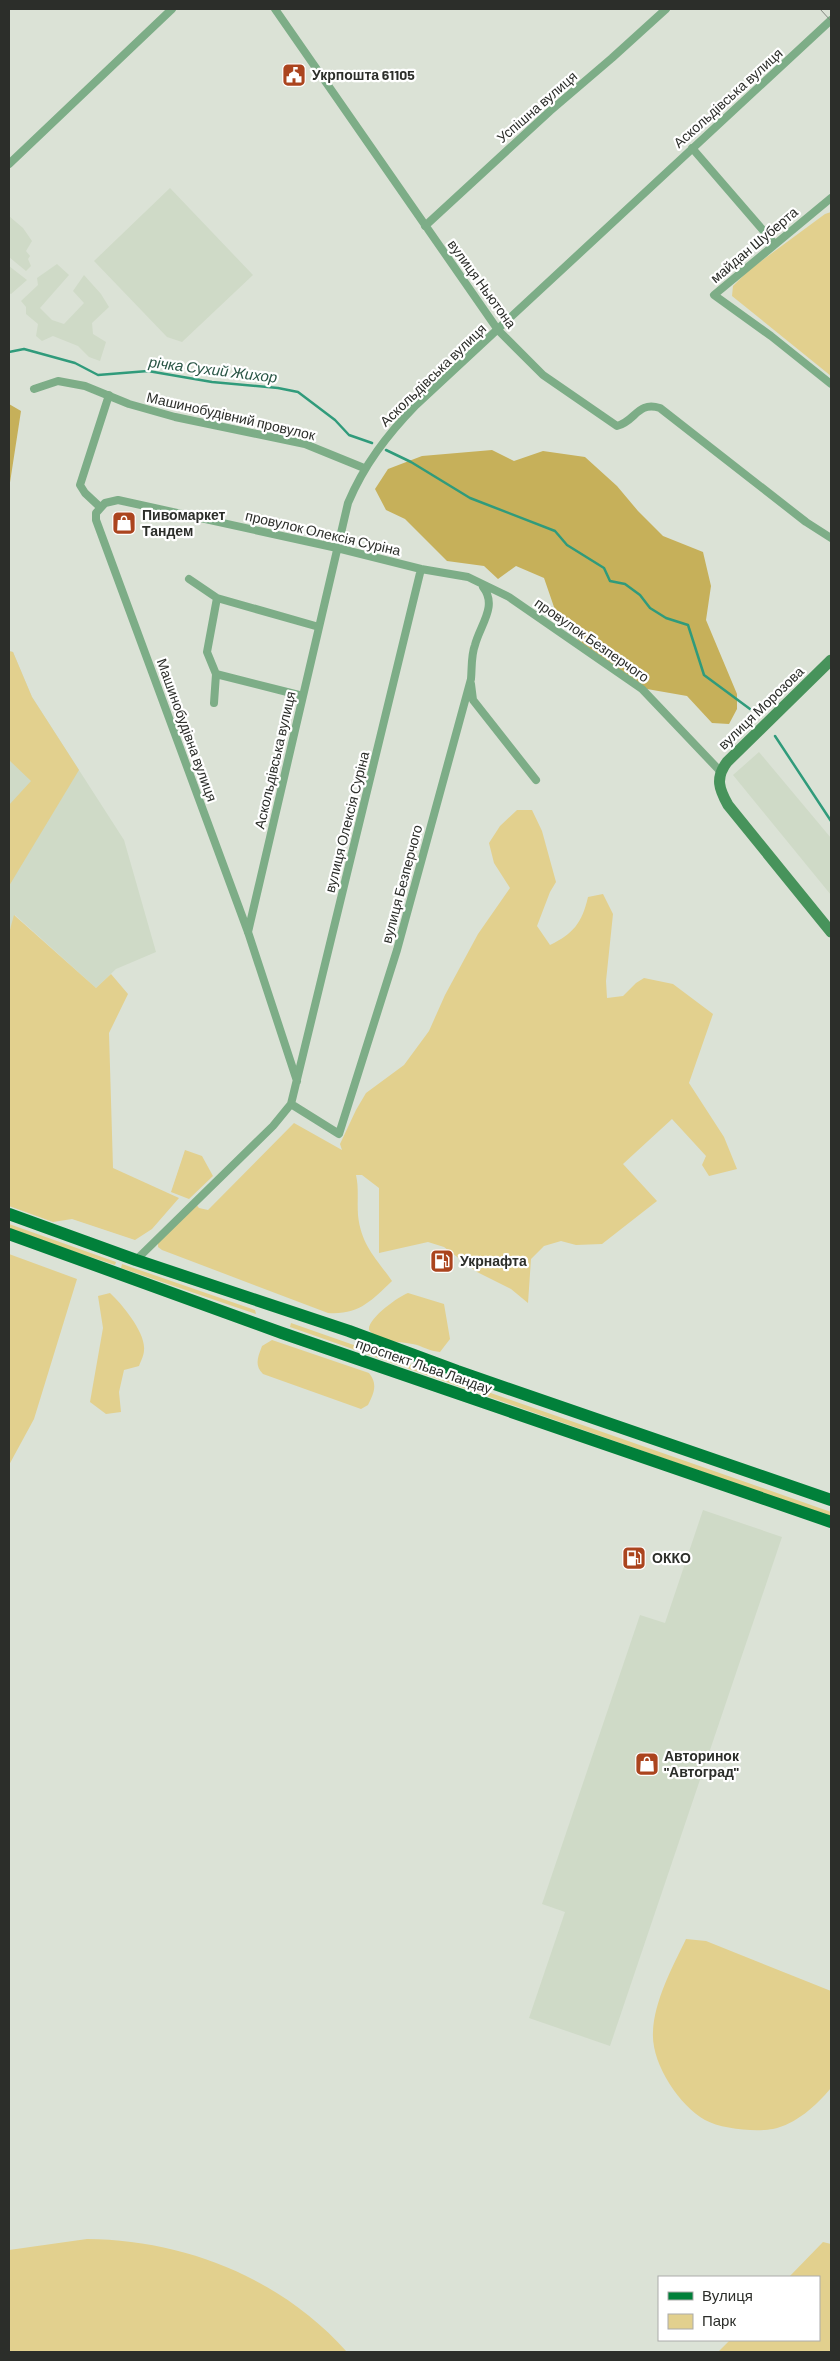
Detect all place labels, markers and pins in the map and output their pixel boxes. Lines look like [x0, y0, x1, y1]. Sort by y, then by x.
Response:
public building icon: Укрпошта 61105 [281, 62, 307, 88]
place label: Укрпошта 61105 [312, 66, 415, 83]
place label: Пивомаркет Тандем [142, 506, 226, 539]
shop icon: Пивомаркет Тандем [111, 510, 137, 536]
fuel station icon: Укрнафта [429, 1248, 455, 1274]
place label: Укрнафта [460, 1252, 527, 1269]
fuel station icon: ОККО [621, 1545, 647, 1571]
place label: ОККО [652, 1549, 691, 1566]
place label: Авторинок "Автоград" [664, 1747, 740, 1780]
shop icon: Авторинок "Автоград" [634, 1751, 660, 1777]

